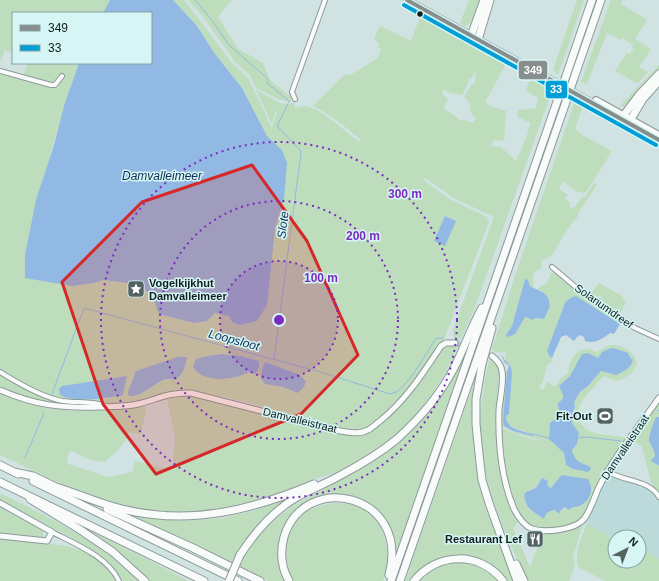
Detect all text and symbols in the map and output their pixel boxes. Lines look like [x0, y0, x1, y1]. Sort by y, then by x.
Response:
unlabelled marker [415, 9, 425, 19]
legend [12, 12, 152, 64]
text: 349 [48, 21, 68, 35]
text: 33 [48, 41, 62, 55]
line badge: 349 [518, 60, 548, 80]
text: 349 [524, 64, 542, 76]
line badge: 33 [545, 80, 568, 99]
text: 33 [550, 83, 562, 95]
water label: Damvalleimeer [122, 169, 203, 183]
text: 300 m [388, 187, 422, 201]
water label: Slote [274, 210, 292, 239]
text: 200 m [346, 229, 380, 243]
text: 100 m [304, 271, 338, 285]
place label: Vogelkijkhut Damvalleimeer [149, 277, 227, 302]
place icon: Vogelkijkhut Damvalleimeer [126, 279, 146, 299]
street label: Solariumdreef [573, 281, 636, 331]
centre of rings [272, 313, 286, 327]
water label: Loopsloot [207, 327, 262, 354]
street label: Damvalleistraat [262, 405, 338, 435]
sports icon: Fit-Out [595, 406, 615, 426]
place label: Fit-Out [556, 410, 592, 422]
street label: Damvalleistraat [599, 412, 651, 482]
restaurant icon: Restaurant Lef [525, 529, 545, 549]
north arrow [607, 529, 647, 569]
place label: Restaurant Lef [445, 533, 522, 545]
text: N [627, 534, 641, 549]

